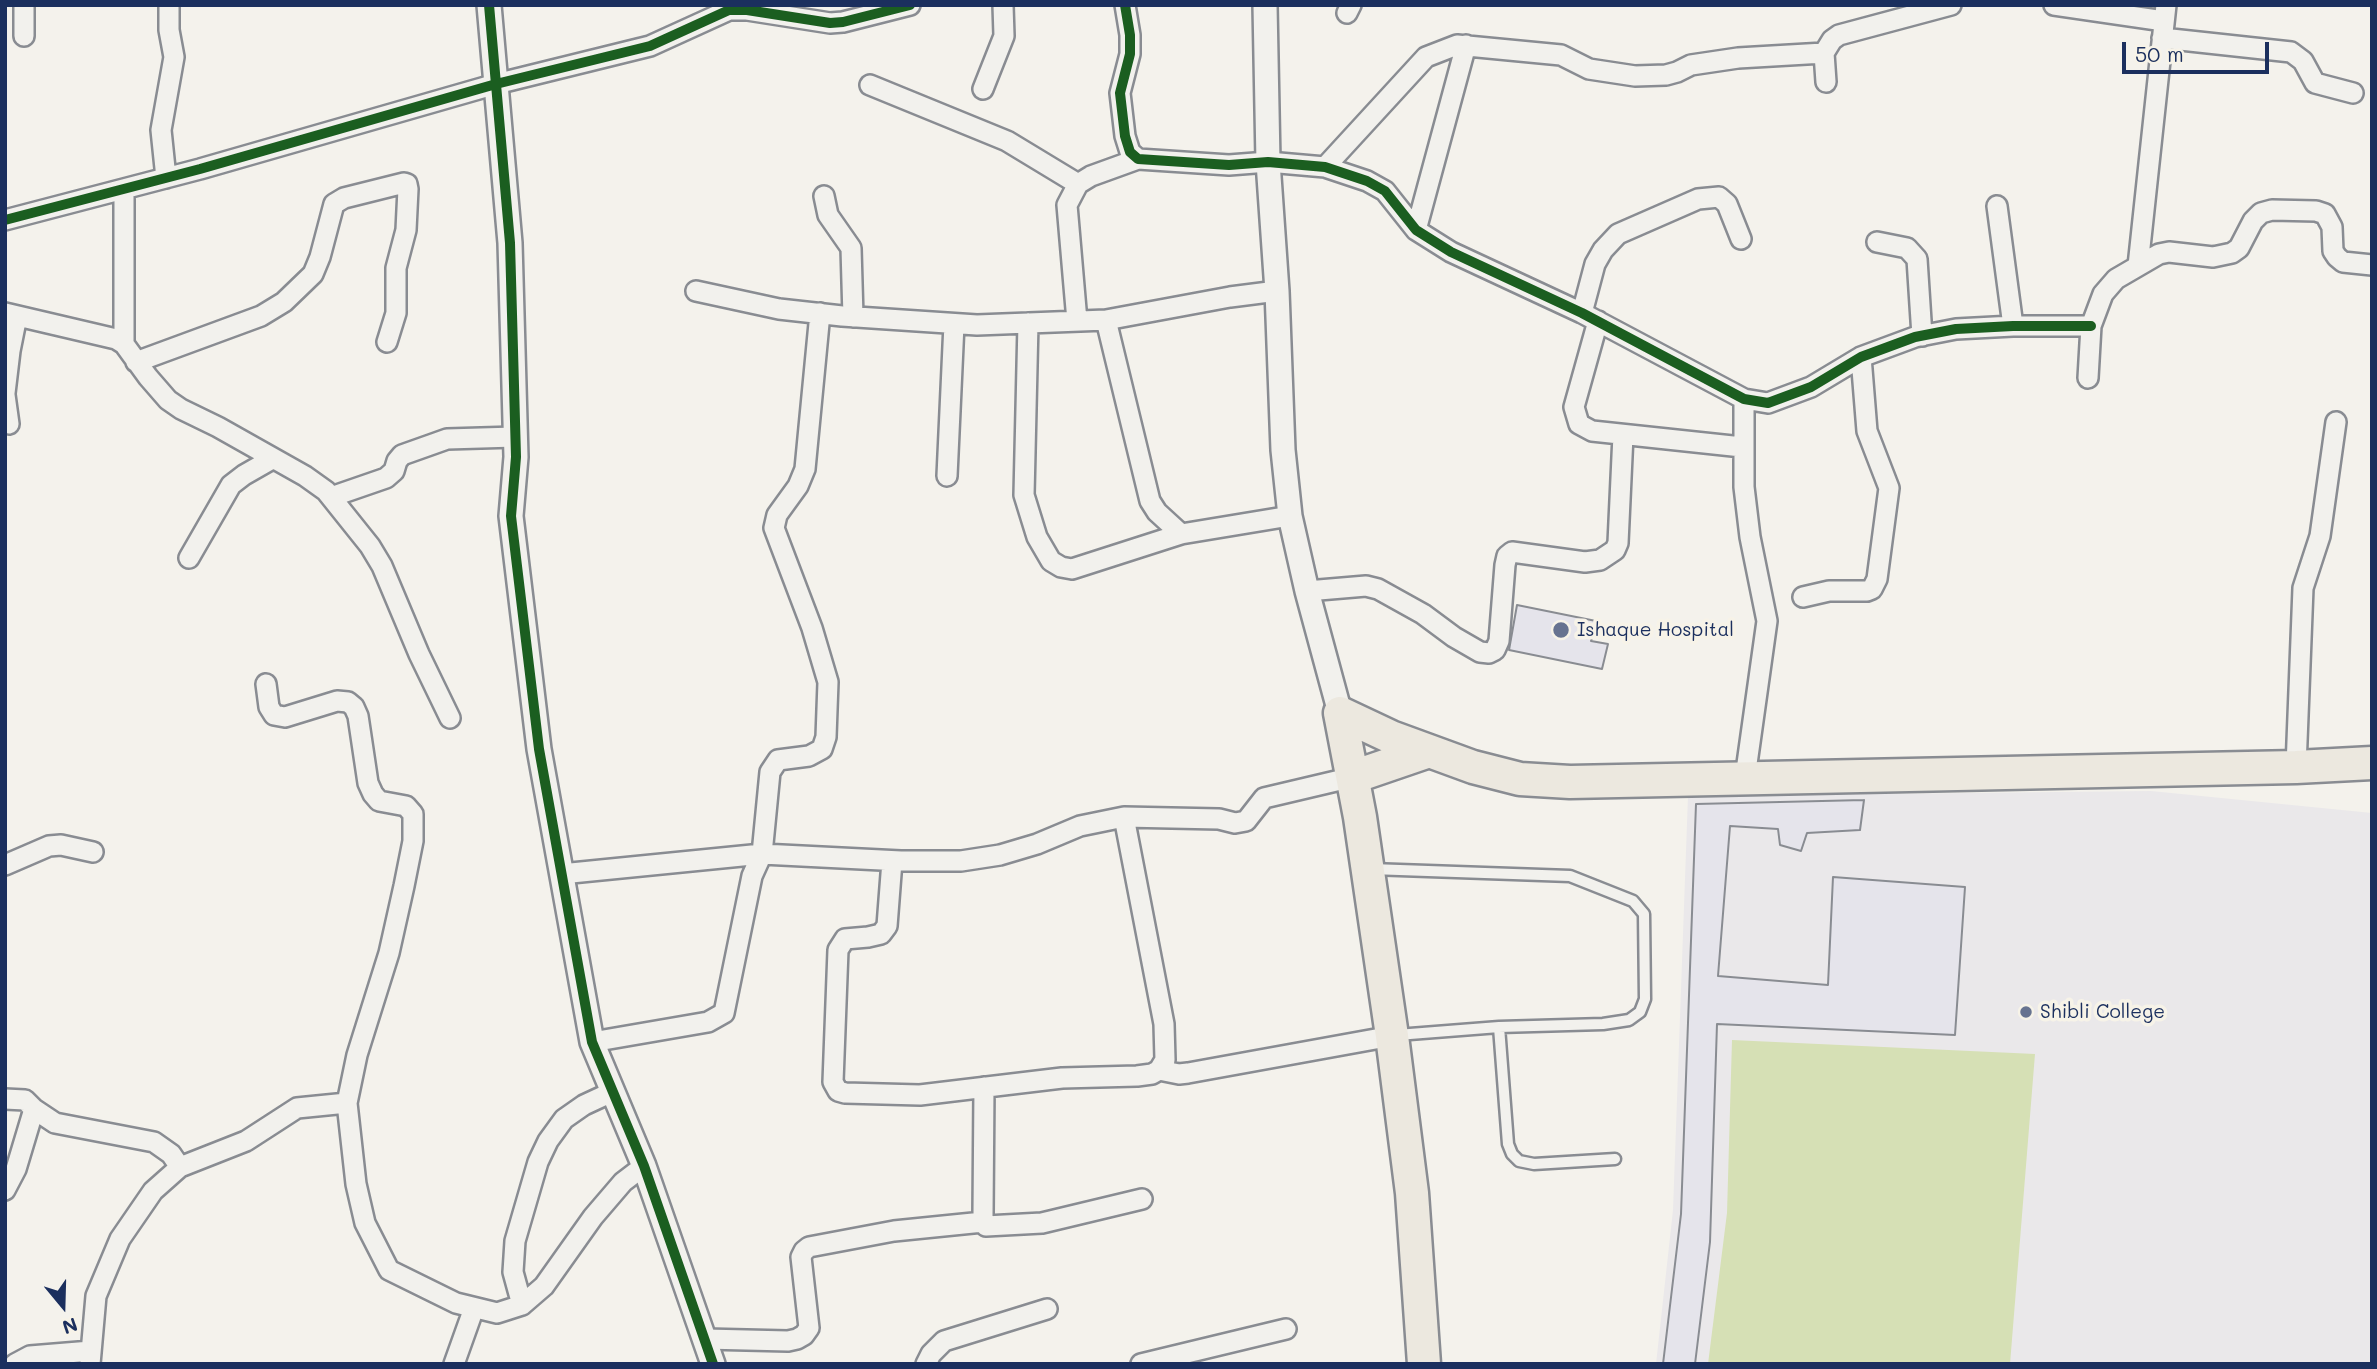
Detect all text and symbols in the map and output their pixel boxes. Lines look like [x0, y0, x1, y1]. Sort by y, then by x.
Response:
scale bar [2125, 28, 2272, 72]
text: 50 m [2135, 40, 2184, 67]
place label: Ishaque Hospital [1577, 619, 1734, 641]
marker: Ishaque Hospital [1551, 620, 1571, 640]
place label: Shibli College [2040, 1001, 2165, 1023]
marker: Shibli College [2018, 1004, 2034, 1020]
north arrow [28, 1271, 98, 1341]
text: N [59, 1312, 81, 1340]

